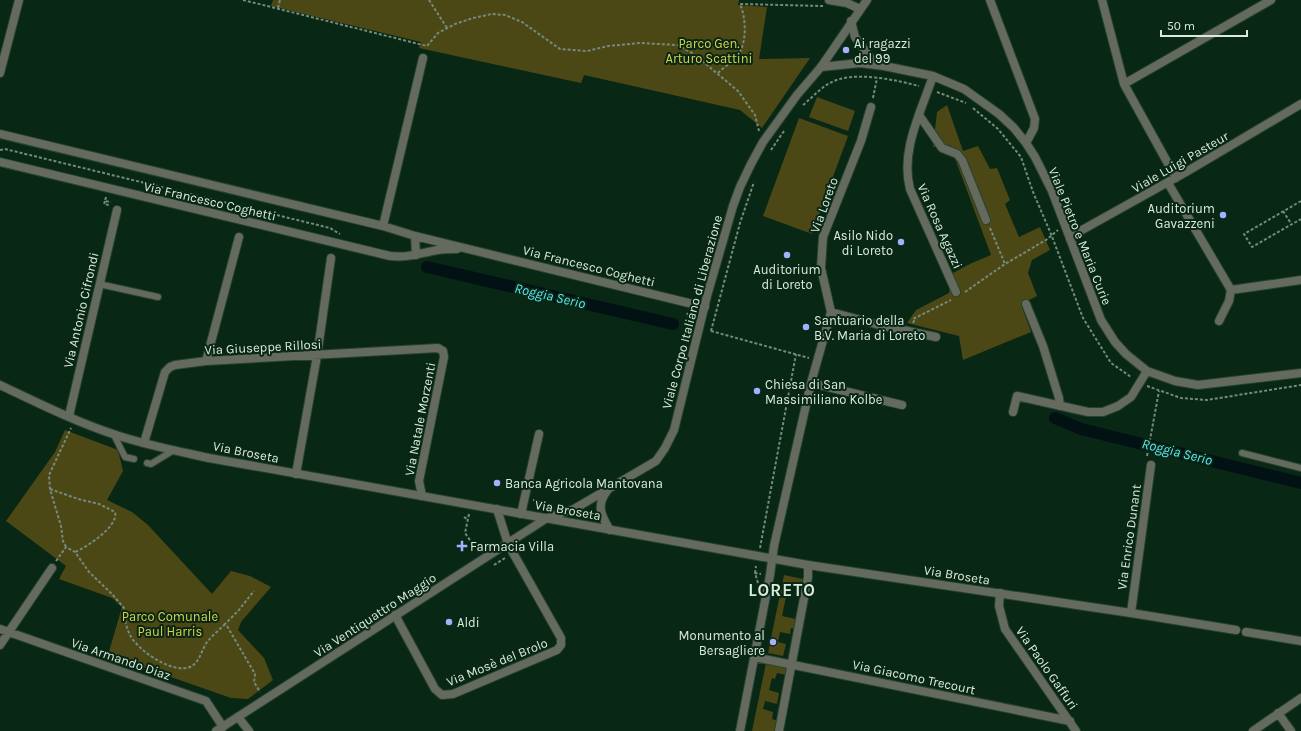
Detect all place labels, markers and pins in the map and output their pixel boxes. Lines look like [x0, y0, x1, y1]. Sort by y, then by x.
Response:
place label: Ai ragazzi del 99 [854, 36, 911, 66]
marker: Ai ragazzi del 99 [841, 45, 851, 55]
place label: Auditorium Gavazzeni [1147, 201, 1215, 231]
marker: Auditorium Gavazzeni [1218, 210, 1228, 220]
place label: Asilo Nido di Loreto [833, 228, 893, 258]
marker: Asilo Nido di Loreto [896, 237, 906, 247]
marker: Auditorium di Loreto [782, 250, 792, 260]
place label: Auditorium di Loreto [753, 262, 821, 292]
place label: Santuario della B.V. Maria di Loreto [814, 313, 925, 343]
marker: Santuario della B.V. Maria di Loreto [801, 322, 811, 332]
place label: Chiesa di San Massimiliano Kolbe [765, 377, 883, 407]
marker: Chiesa di San Massimiliano Kolbe [752, 386, 762, 396]
place label: Banca Agricola Mantovana [505, 476, 663, 491]
marker: Banca Agricola Mantovana [492, 478, 502, 488]
place label: Farmacia Villa [470, 539, 554, 554]
marker: Farmacia Villa [457, 541, 467, 551]
place label: Aldi [457, 615, 480, 630]
marker: Aldi [444, 617, 454, 627]
place label: Monumento al Bersagliere [679, 628, 765, 658]
marker: Monumento al Bersagliere [768, 637, 778, 647]

